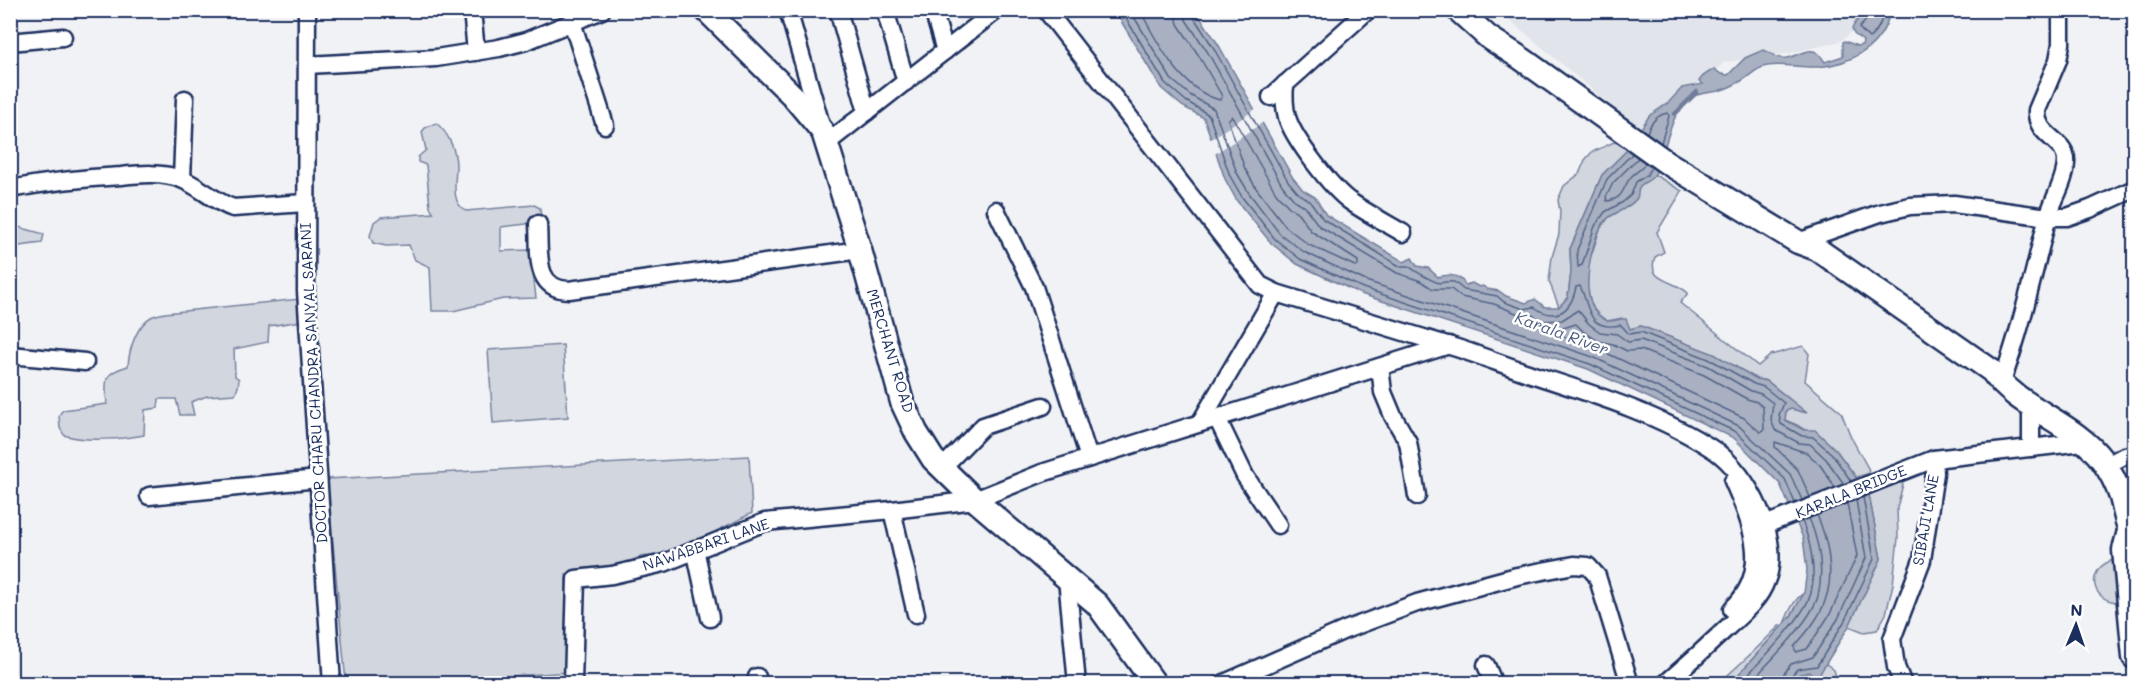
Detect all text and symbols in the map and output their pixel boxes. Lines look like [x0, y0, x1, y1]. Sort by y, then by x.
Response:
street label: DOCTOR CHARU CHANDRA SANYAL SARANI [295, 222, 331, 544]
street label: MERCHANT ROAD [863, 286, 919, 415]
water label: Karala River [1512, 306, 1612, 359]
street label: KARALA BRIDGE [1792, 460, 1909, 522]
street label: SIBAJI LANE [1907, 472, 1943, 567]
street label: NAWABBARI LANE [640, 513, 772, 575]
north arrow [2046, 595, 2106, 655]
text: N [2070, 599, 2083, 620]

